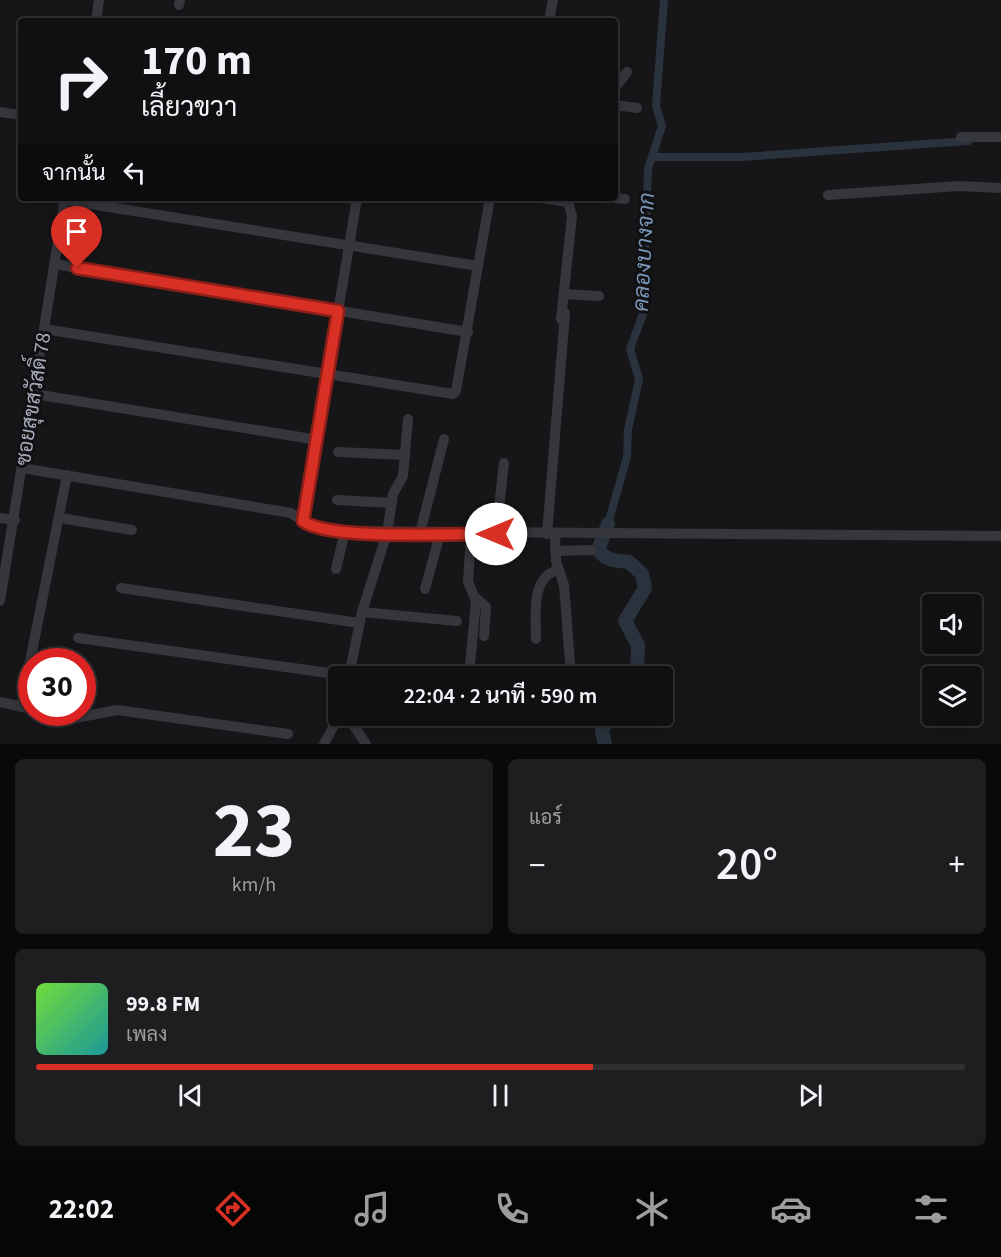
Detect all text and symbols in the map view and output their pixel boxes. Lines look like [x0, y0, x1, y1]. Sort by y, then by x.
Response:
text: 170 m [141, 31, 252, 91]
icon: right [42, 42, 120, 120]
text: เลี้ยวขวา [141, 88, 237, 127]
icon: left [118, 156, 151, 189]
text: จากนั้น [42, 157, 106, 189]
water label: คลองบางจาก [625, 192, 663, 312]
pin [51, 206, 102, 268]
icon: arrive [60, 215, 93, 248]
street label: ซอยสุขสวัสดิ์ 78 [3, 329, 58, 468]
position arrow [464, 502, 528, 566]
map controls [922, 594, 982, 726]
button: sound [922, 594, 982, 654]
speed limit sign: 30 [18, 648, 96, 726]
button: layers [922, 666, 982, 726]
text: 22:04 · 2 นาที · 590 m [404, 680, 597, 712]
text: 23 [213, 776, 295, 887]
text: แอร์ [529, 804, 562, 832]
text: 20° [716, 833, 778, 897]
text: − [529, 842, 545, 889]
text: + [949, 842, 965, 889]
text: km/h [232, 871, 276, 899]
text: 99.8 FM [126, 988, 200, 1020]
text: เพลง [126, 1021, 167, 1049]
icon: previous [174, 1079, 207, 1112]
icon: pause [484, 1079, 517, 1112]
icon: next [794, 1079, 827, 1112]
icon: directions [212, 1188, 254, 1230]
icon: music [351, 1188, 393, 1230]
icon: phone [491, 1188, 533, 1230]
icon: climate [631, 1188, 673, 1230]
icon: car [770, 1188, 812, 1230]
icon: filters [910, 1188, 952, 1230]
text: 22:02 [49, 1190, 114, 1229]

